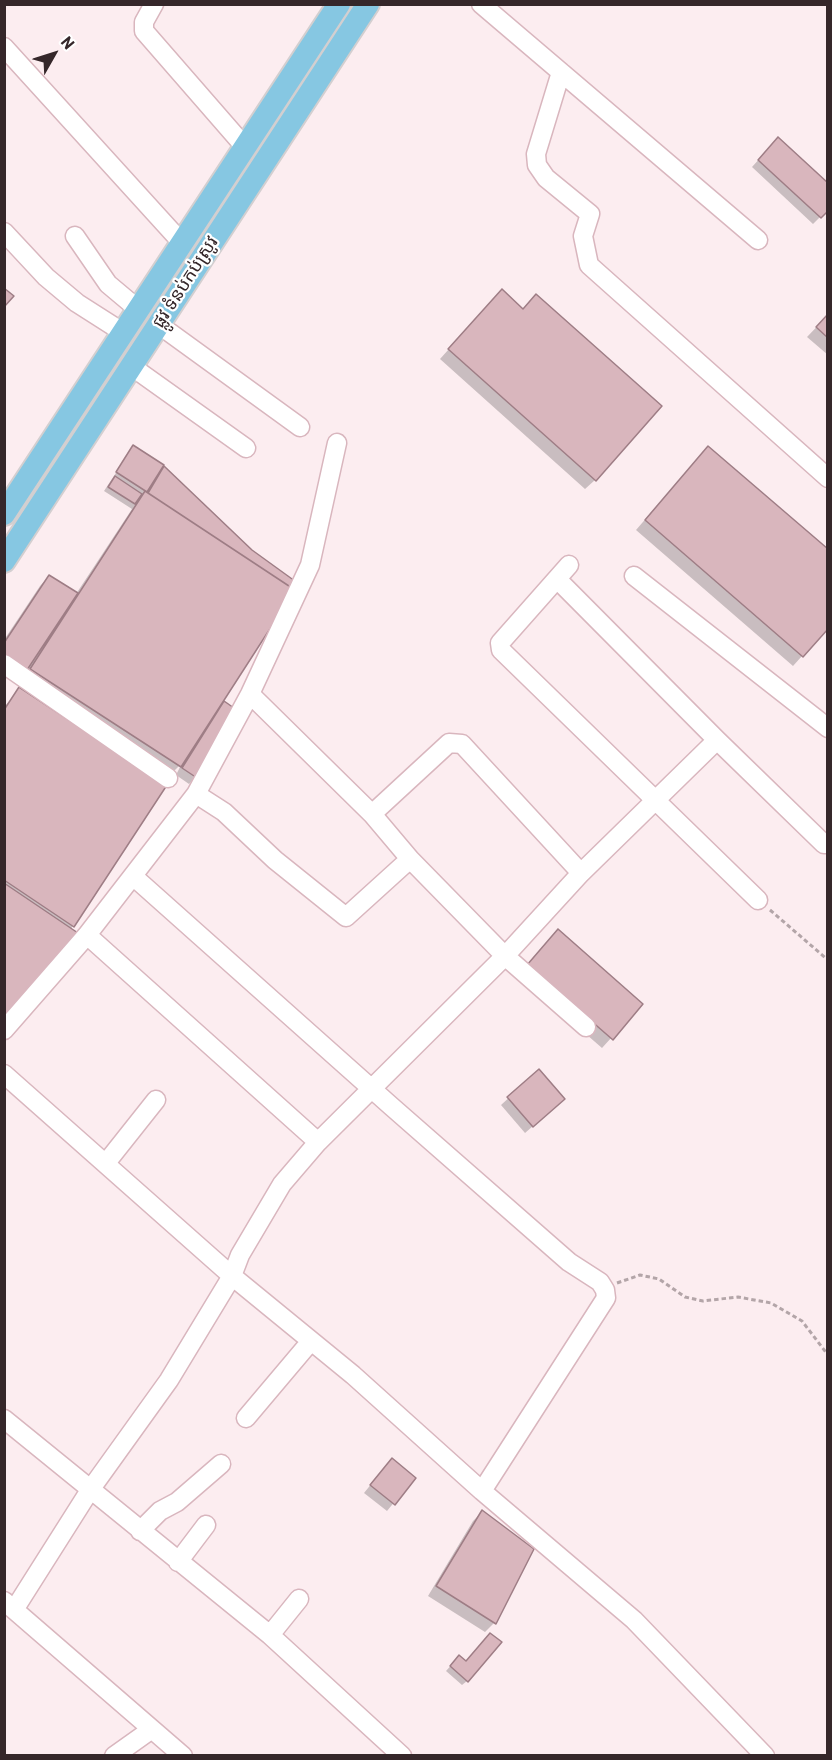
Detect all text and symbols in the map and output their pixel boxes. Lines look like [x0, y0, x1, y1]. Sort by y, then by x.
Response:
north arrow [24, 24, 84, 84]
text: N [58, 32, 79, 52]
street label: ផ្លូវ ទំនប់កប់ស្រូវ [147, 232, 223, 332]

